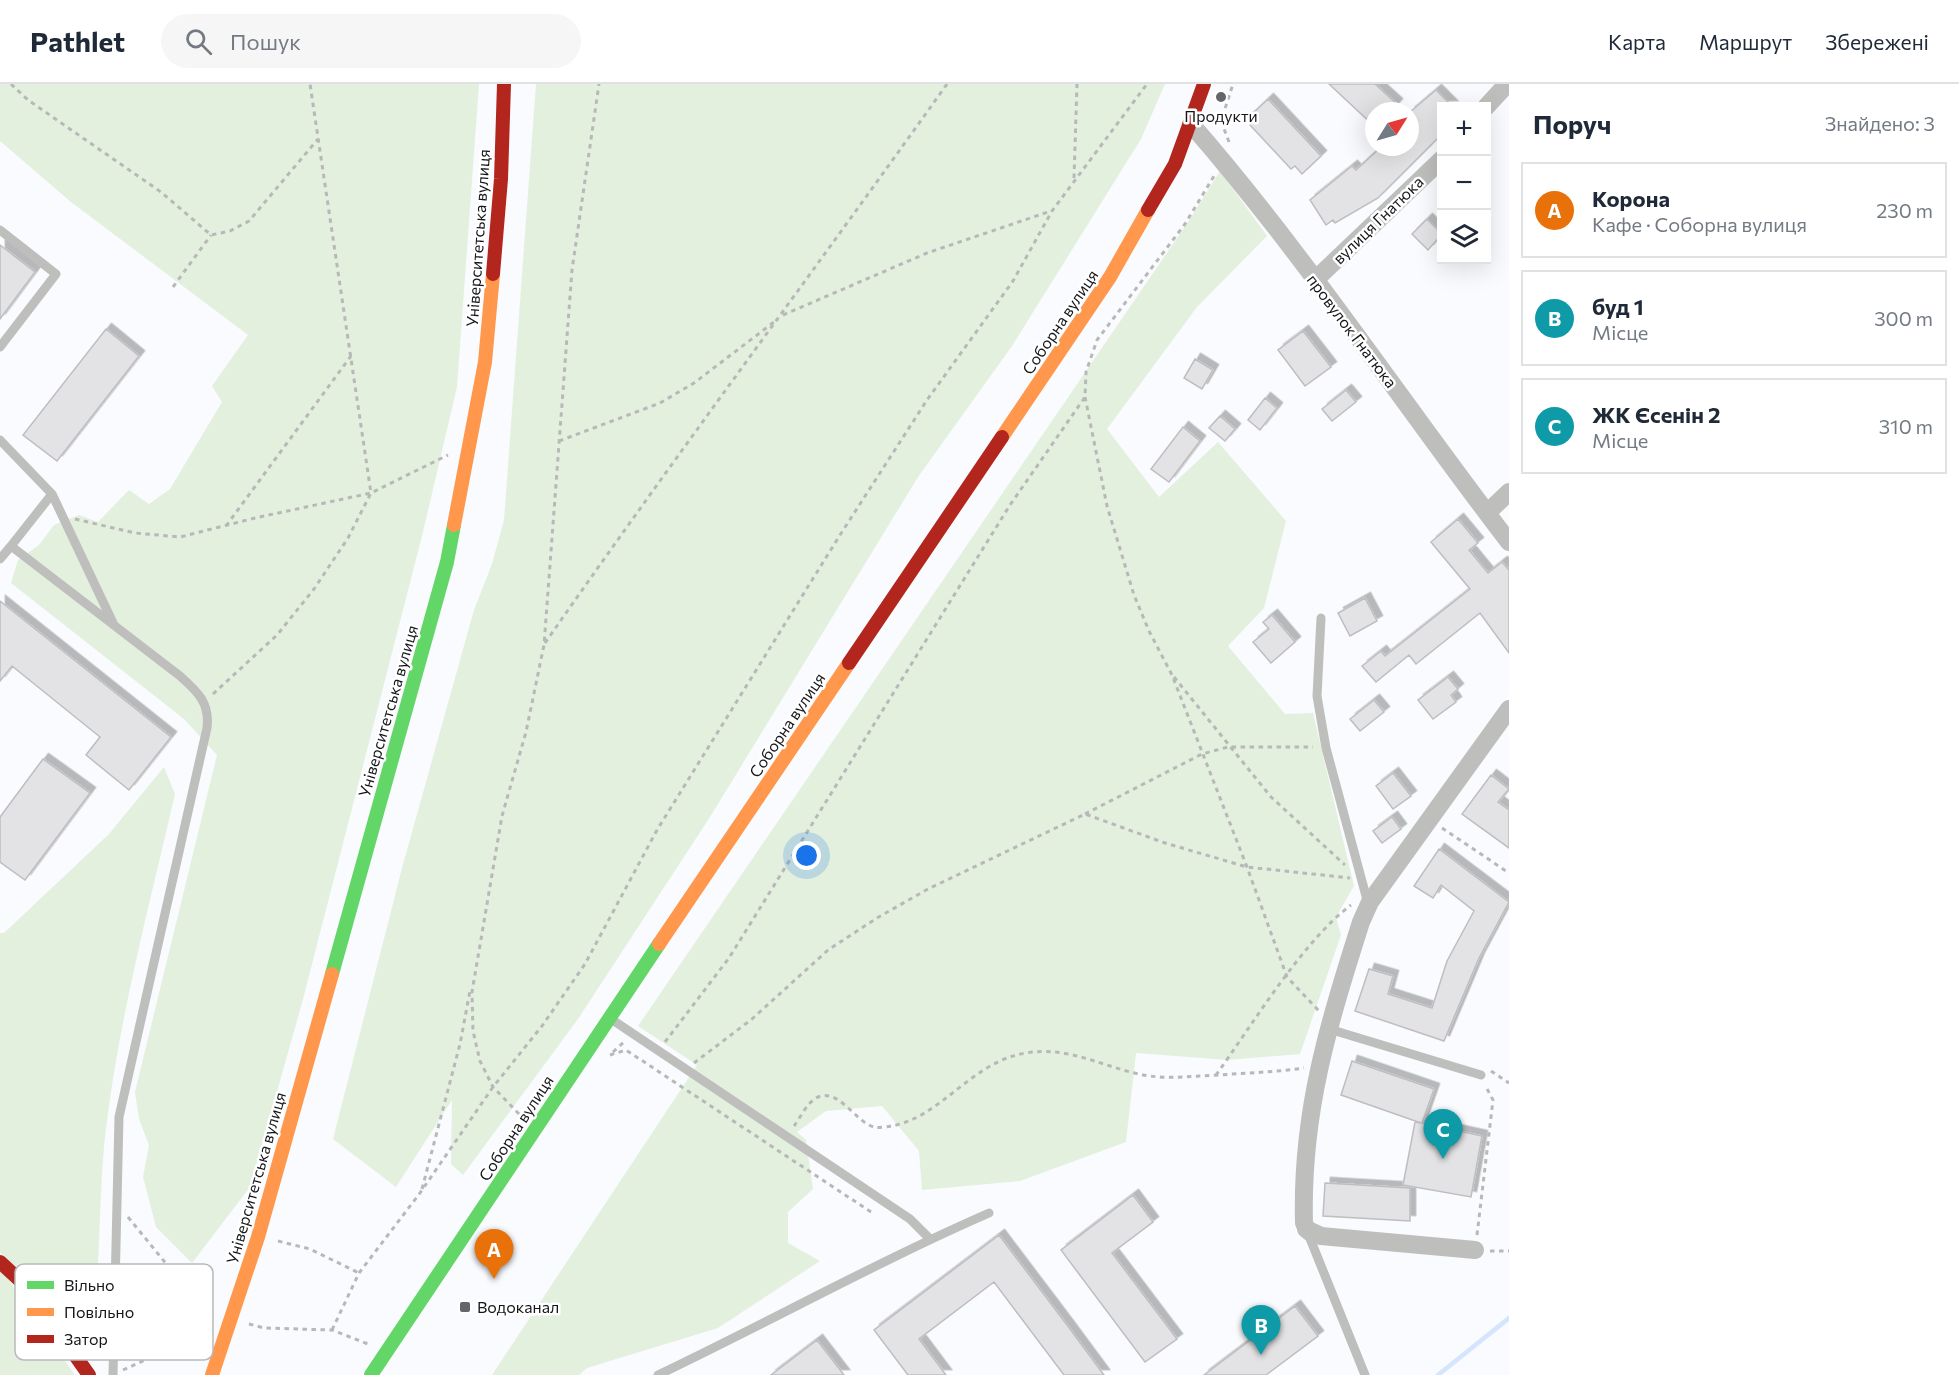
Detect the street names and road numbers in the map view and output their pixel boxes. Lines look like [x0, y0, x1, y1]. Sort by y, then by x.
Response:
street label: Університетська вулиця [462, 149, 493, 327]
street label: вулиця Гнатюка [1329, 172, 1427, 267]
street label: Соборна вулиця [1018, 266, 1102, 378]
street label: провулок Гнатюка [1304, 270, 1401, 391]
street label: Університетська вулиця [354, 623, 421, 799]
street label: Соборна вулиця [745, 669, 829, 781]
street label: Соборна вулиця [474, 1071, 557, 1184]
street label: Університетська вулиця [222, 1090, 289, 1266]

